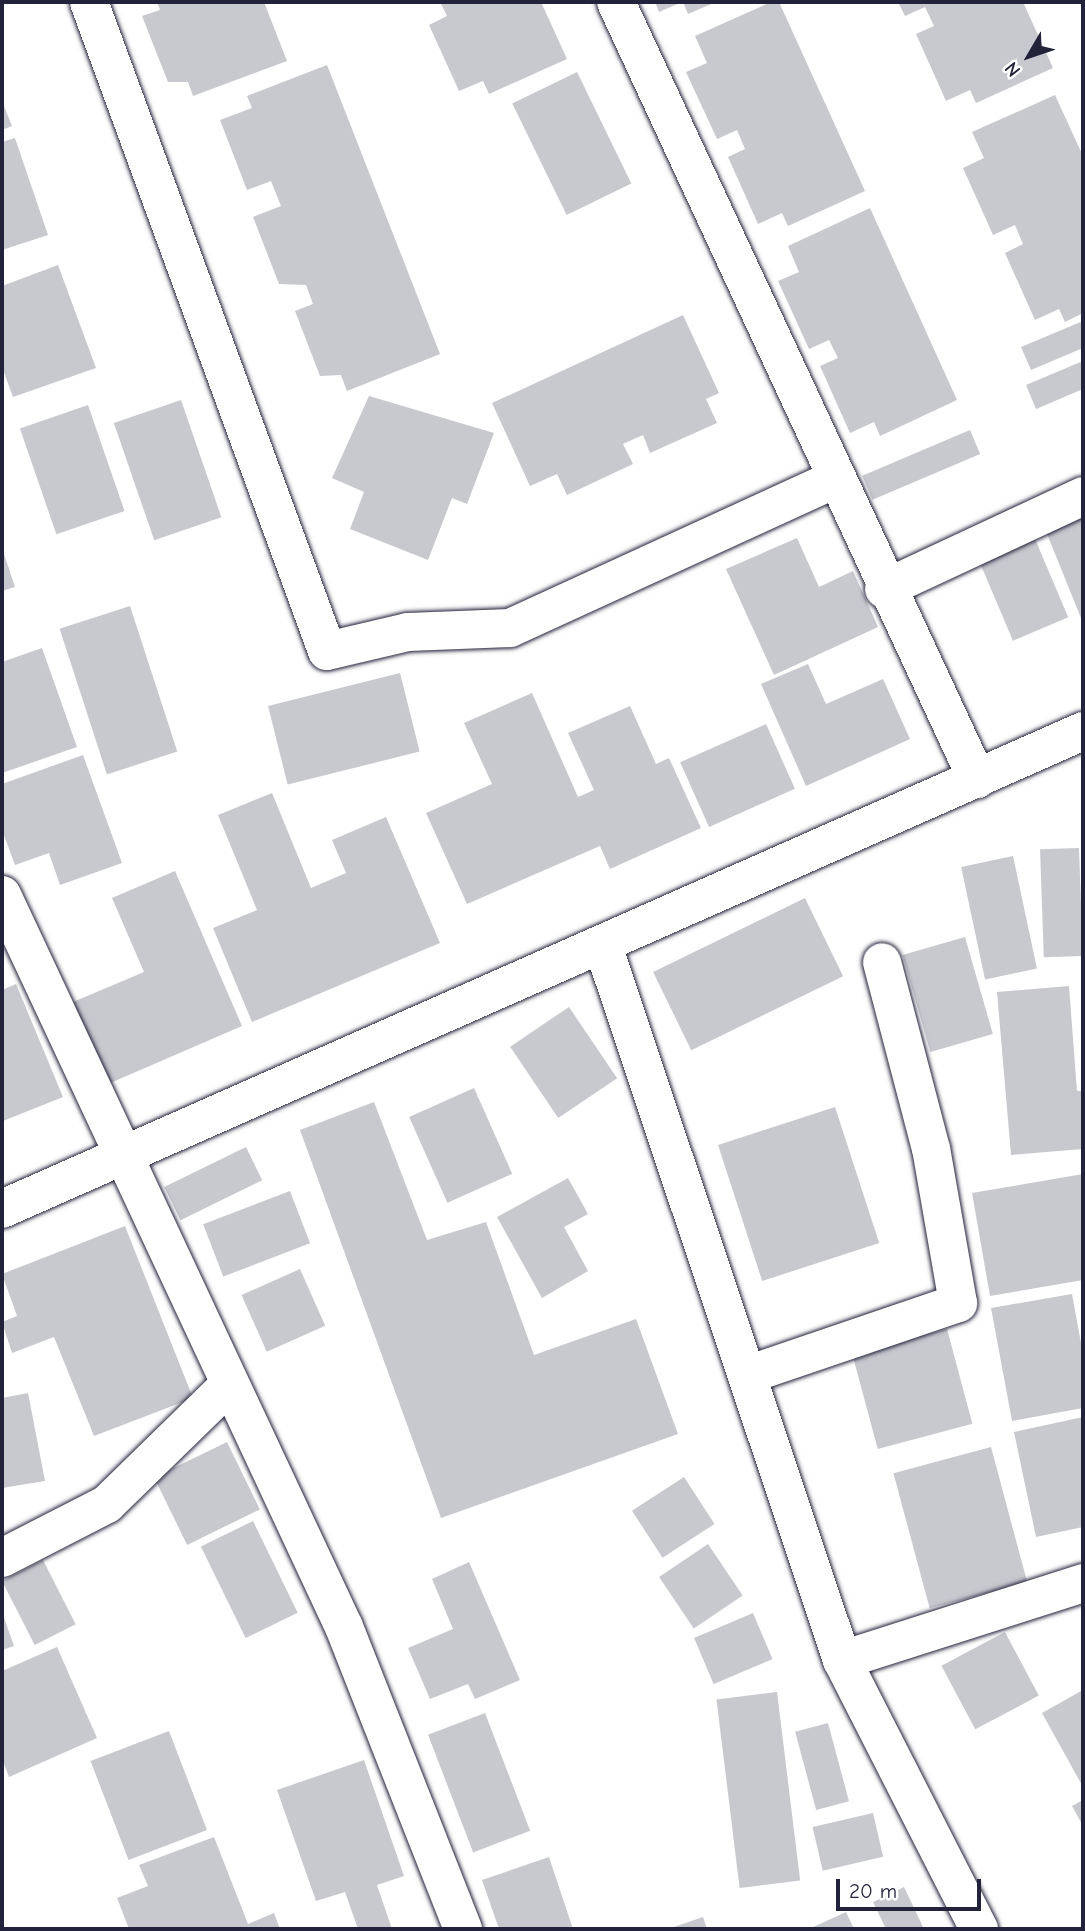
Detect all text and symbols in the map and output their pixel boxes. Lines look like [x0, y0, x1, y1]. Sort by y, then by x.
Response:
north arrow [994, 21, 1064, 91]
text: N [1000, 57, 1025, 81]
scale bar [840, 1864, 985, 1908]
text: 20 m [849, 1879, 897, 1903]

